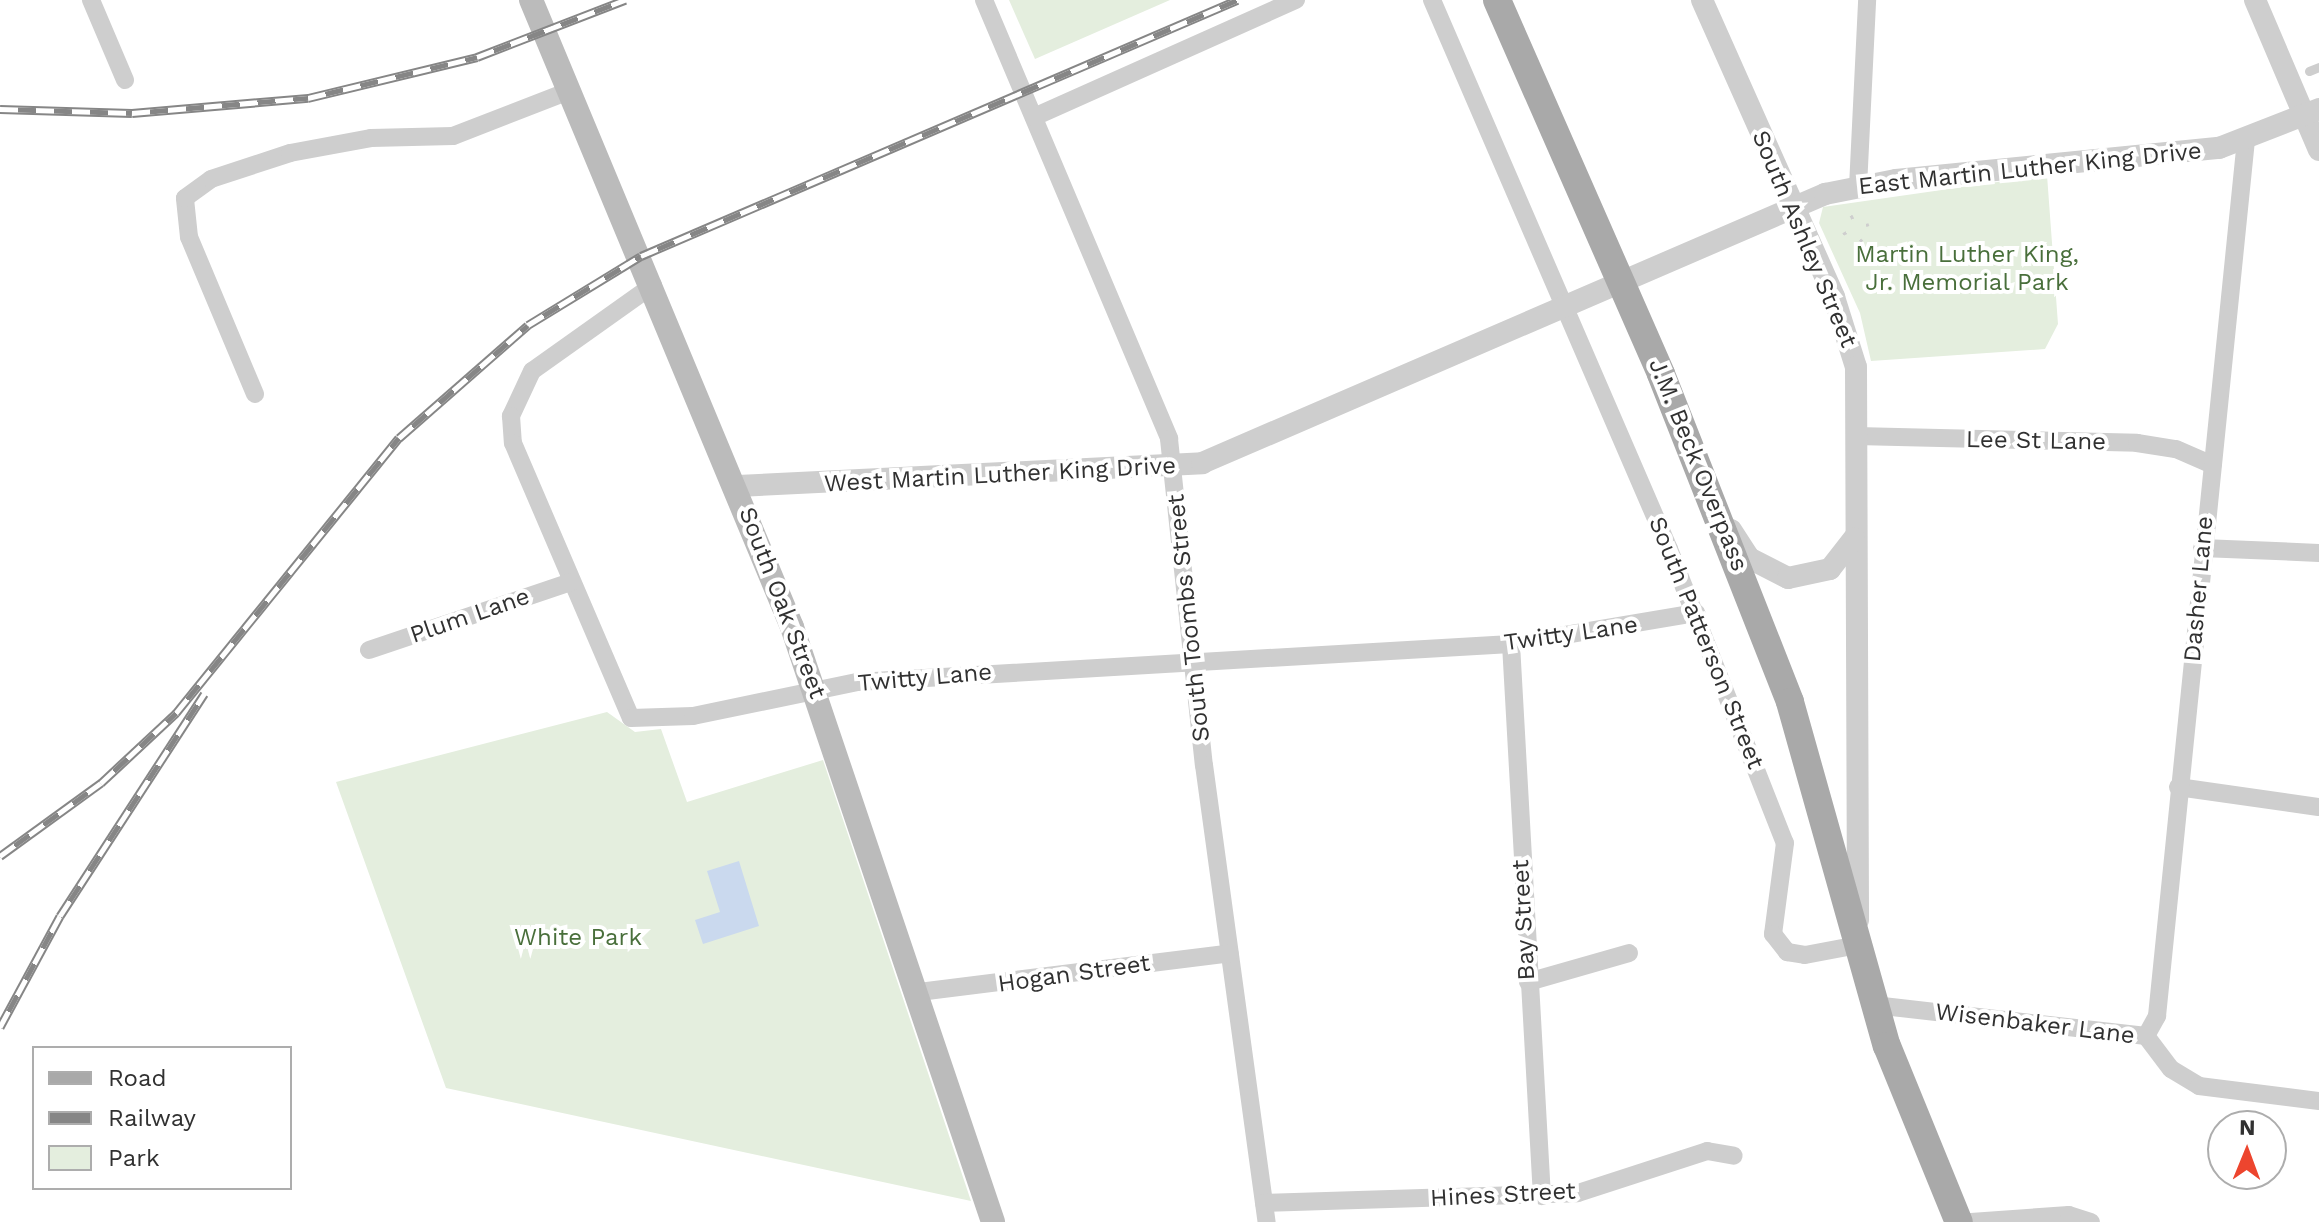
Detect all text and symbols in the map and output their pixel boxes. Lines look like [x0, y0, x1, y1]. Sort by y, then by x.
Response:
street label: South Ashley Street [1745, 126, 1863, 352]
street label: East Martin Luther King Drive [1857, 137, 2203, 201]
park label: Martin Luther King, Jr. Memorial Park [1855, 241, 2079, 297]
street label: J.M. Beck Overpass [1642, 354, 1754, 576]
street label: Lee St Lane [1966, 425, 2106, 457]
street label: West Martin Luther King Drive [823, 451, 1177, 499]
street label: South Toombs Street [1162, 493, 1216, 743]
street label: South Oak Street [732, 503, 832, 703]
street label: South Patterson Street [1642, 513, 1770, 773]
street label: Dasher Lane [2178, 515, 2220, 663]
street label: Plum Lane [406, 582, 534, 650]
street label: Twitty Lane [1502, 610, 1640, 658]
street label: Twitty Lane [856, 658, 994, 698]
street label: Bay Street [1506, 859, 1542, 981]
park label: White Park [514, 924, 642, 952]
street label: Hogan Street [996, 949, 1152, 999]
street label: Wisenbaker Lane [1933, 997, 2137, 1051]
legend [32, 1046, 292, 1190]
text: Road [108, 1064, 167, 1092]
text: Railway [108, 1104, 196, 1132]
north arrow [2207, 1110, 2287, 1190]
text: N [2239, 1115, 2256, 1140]
text: Park [108, 1144, 160, 1172]
street label: Hines Street [1429, 1177, 1577, 1213]

